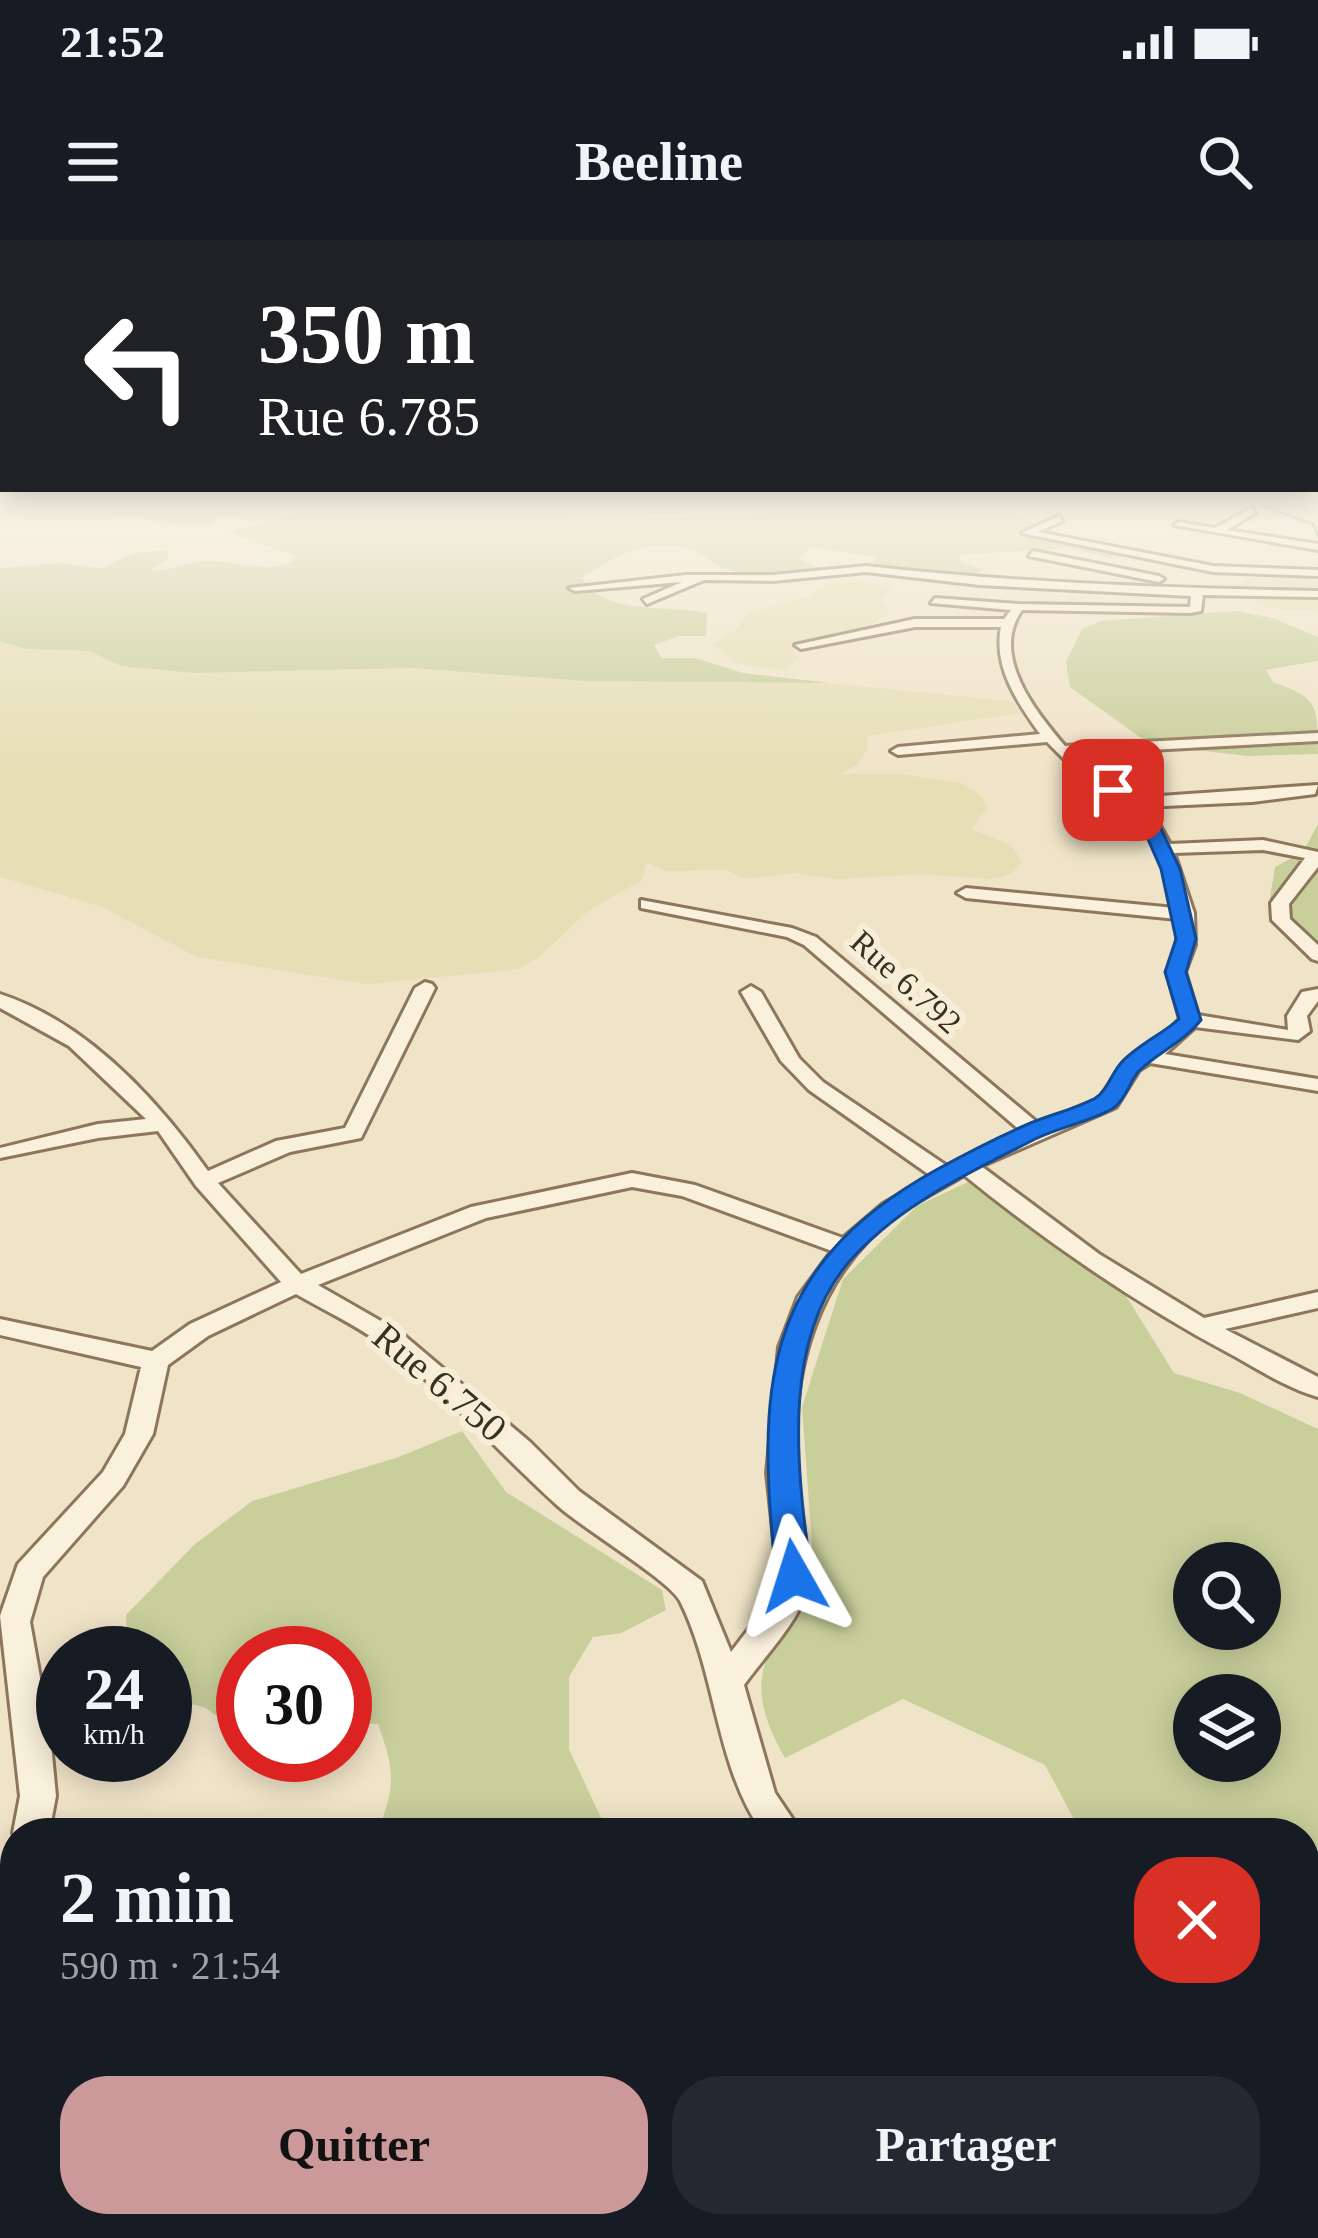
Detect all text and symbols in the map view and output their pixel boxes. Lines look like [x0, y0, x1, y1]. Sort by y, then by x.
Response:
text: 21:52 [60, 17, 165, 67]
icon: menu [60, 129, 126, 195]
icon: search [1192, 129, 1258, 195]
text: Beeline [575, 132, 743, 192]
icon: left [60, 288, 216, 444]
text: 350 m [258, 288, 475, 381]
text: Rue 6.785 [258, 387, 480, 447]
pin [1062, 739, 1164, 841]
icon: arrive [1080, 757, 1146, 823]
street label: Rue 6.792 [844, 923, 968, 1041]
street label: Rue 6.750 [365, 1314, 515, 1450]
position arrow [731, 1513, 857, 1639]
map controls [1173, 1542, 1281, 1782]
button: search [1173, 1542, 1281, 1650]
speed limit sign: 30 [216, 1626, 372, 1782]
text: 24 [84, 1656, 144, 1722]
button: layers [1173, 1674, 1281, 1782]
text: km/h [83, 1717, 145, 1750]
button: close [1134, 1857, 1260, 1983]
text: 2 min [60, 1858, 234, 1938]
text: 590 m · 21:54 [60, 1944, 280, 1987]
button: Quitter [60, 2076, 648, 2214]
button: Partager [672, 2076, 1260, 2214]

